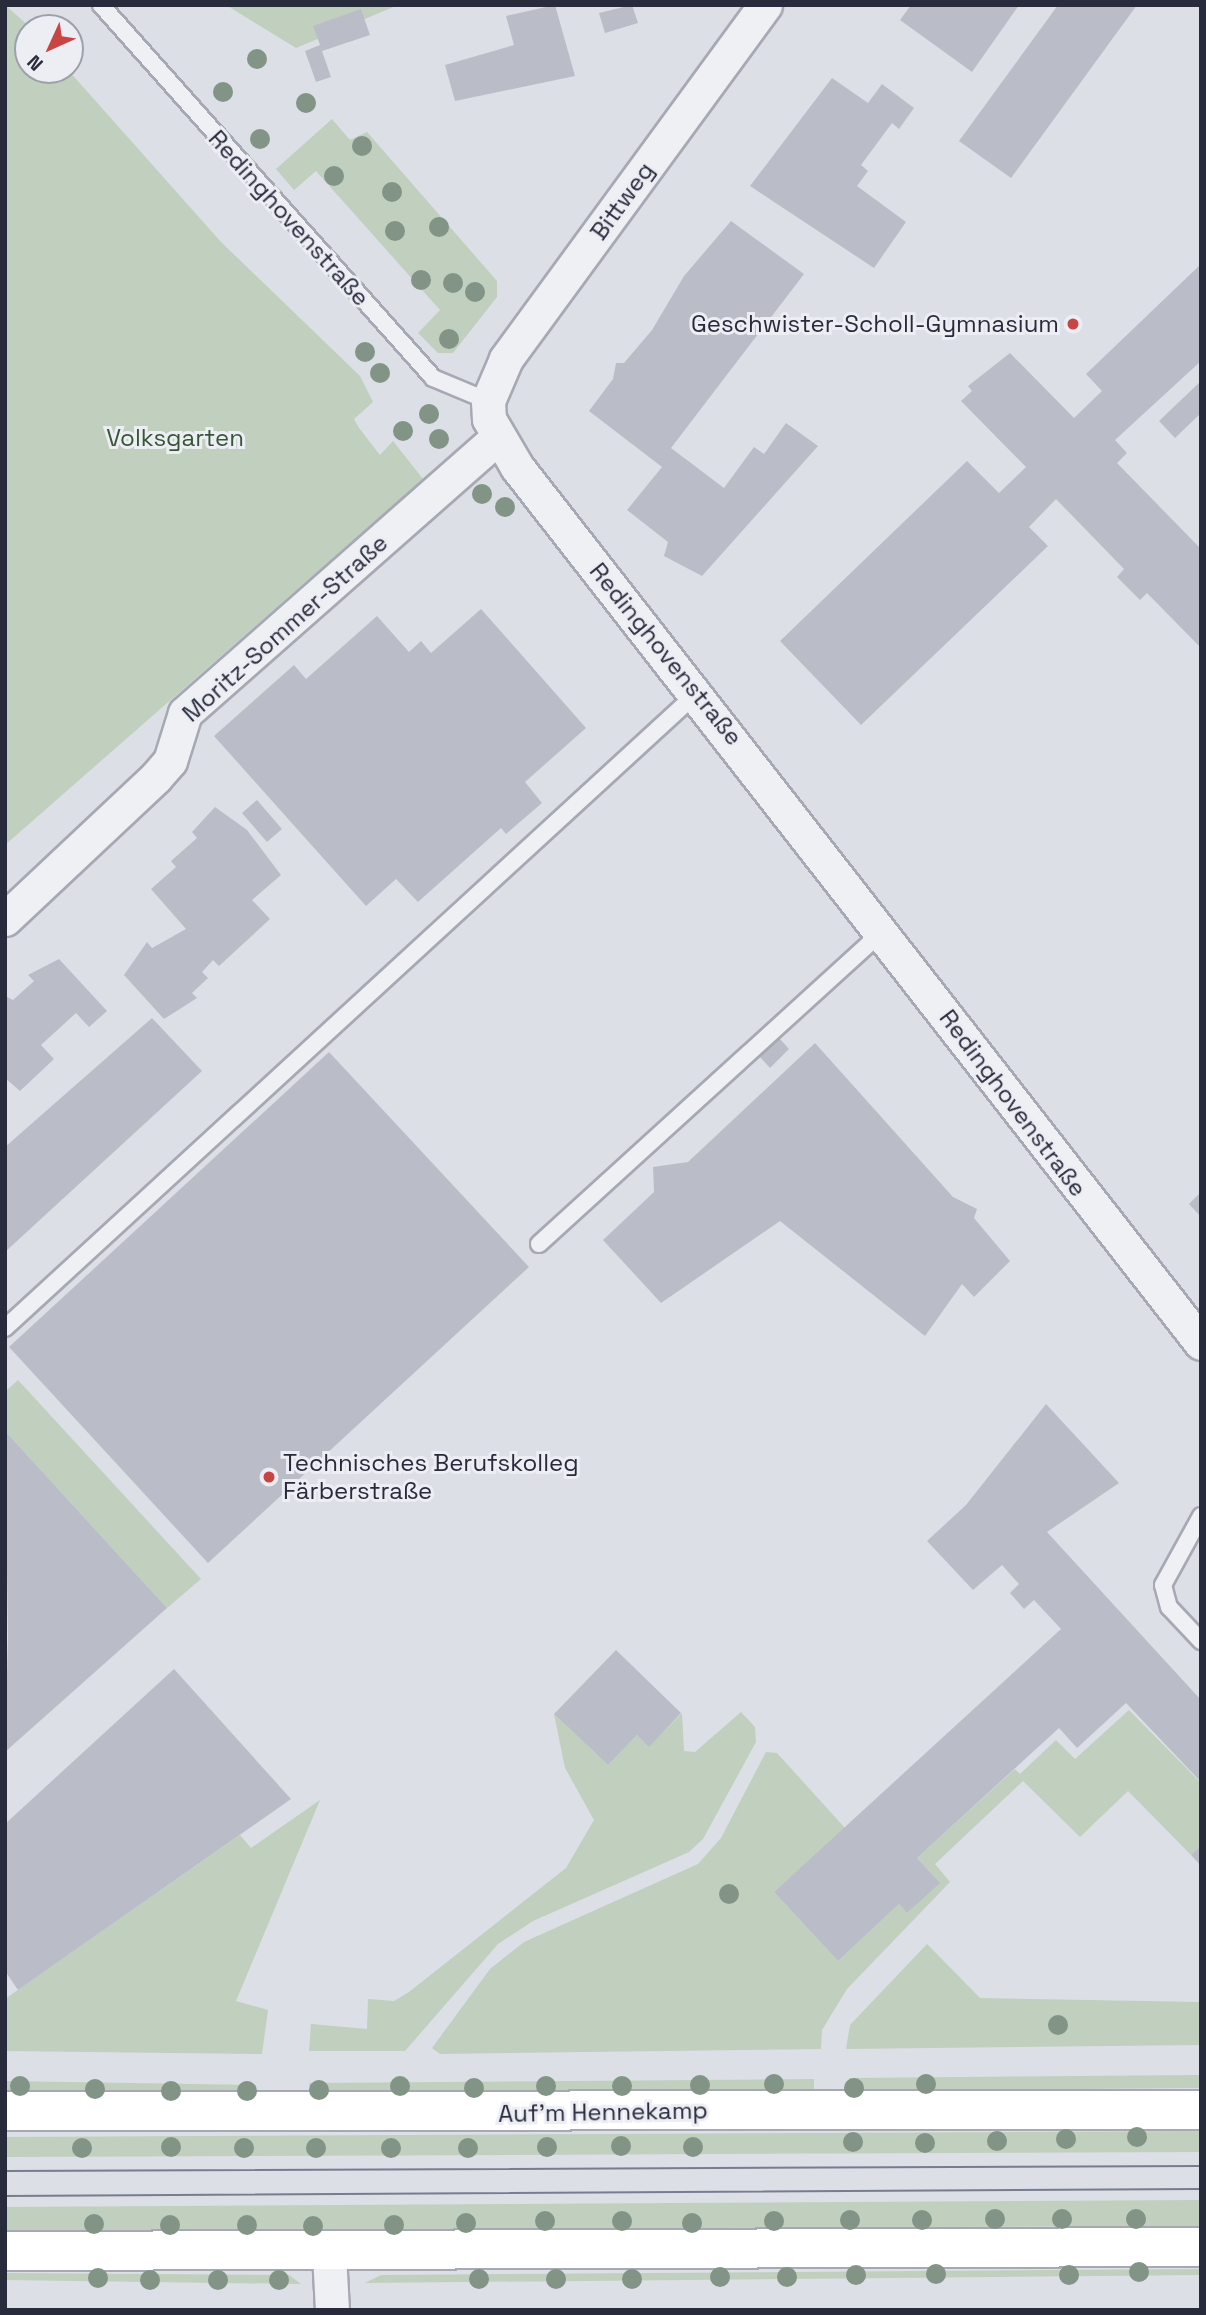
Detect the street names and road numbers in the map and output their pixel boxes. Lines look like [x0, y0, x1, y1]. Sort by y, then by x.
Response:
street label: Redinghovenstraße [203, 124, 375, 312]
street label: Bittweg [584, 156, 660, 246]
street label: Moritz-Sommer-Straße [176, 528, 394, 728]
street label: Redinghovenstraße [584, 557, 748, 751]
street label: Redinghovenstraße [933, 1004, 1093, 1202]
street label: Auf'm Hennekamp [498, 2096, 708, 2128]

